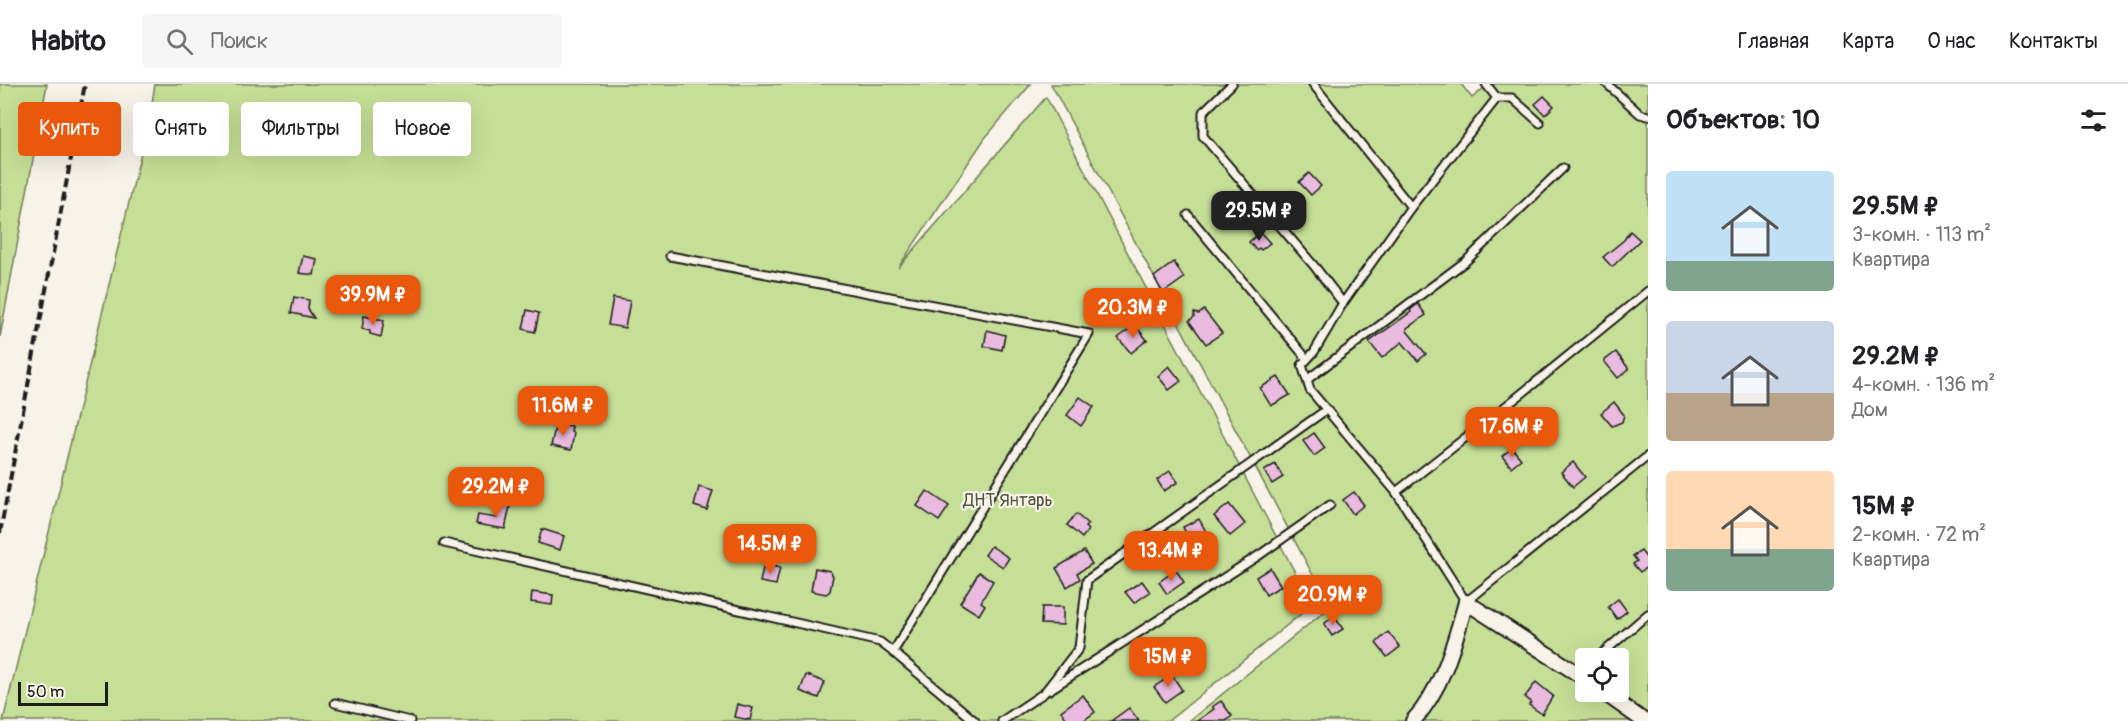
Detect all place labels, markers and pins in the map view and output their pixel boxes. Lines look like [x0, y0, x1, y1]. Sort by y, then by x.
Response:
pin: 29.5M ₽ [1204, 191, 1314, 242]
pin: 39.9M ₽ [318, 275, 428, 326]
pin: 20.3M ₽ [1078, 288, 1188, 339]
pin: 11.6M ₽ [508, 386, 618, 437]
pin: 17.6M ₽ [1457, 407, 1567, 458]
pin: 29.2M ₽ [441, 467, 551, 518]
pin: 14.5M ₽ [715, 524, 825, 575]
pin: 13.4M ₽ [1116, 531, 1226, 582]
pin: 20.9M ₽ [1278, 575, 1388, 626]
pin: 15M ₽ [1126, 637, 1210, 688]

